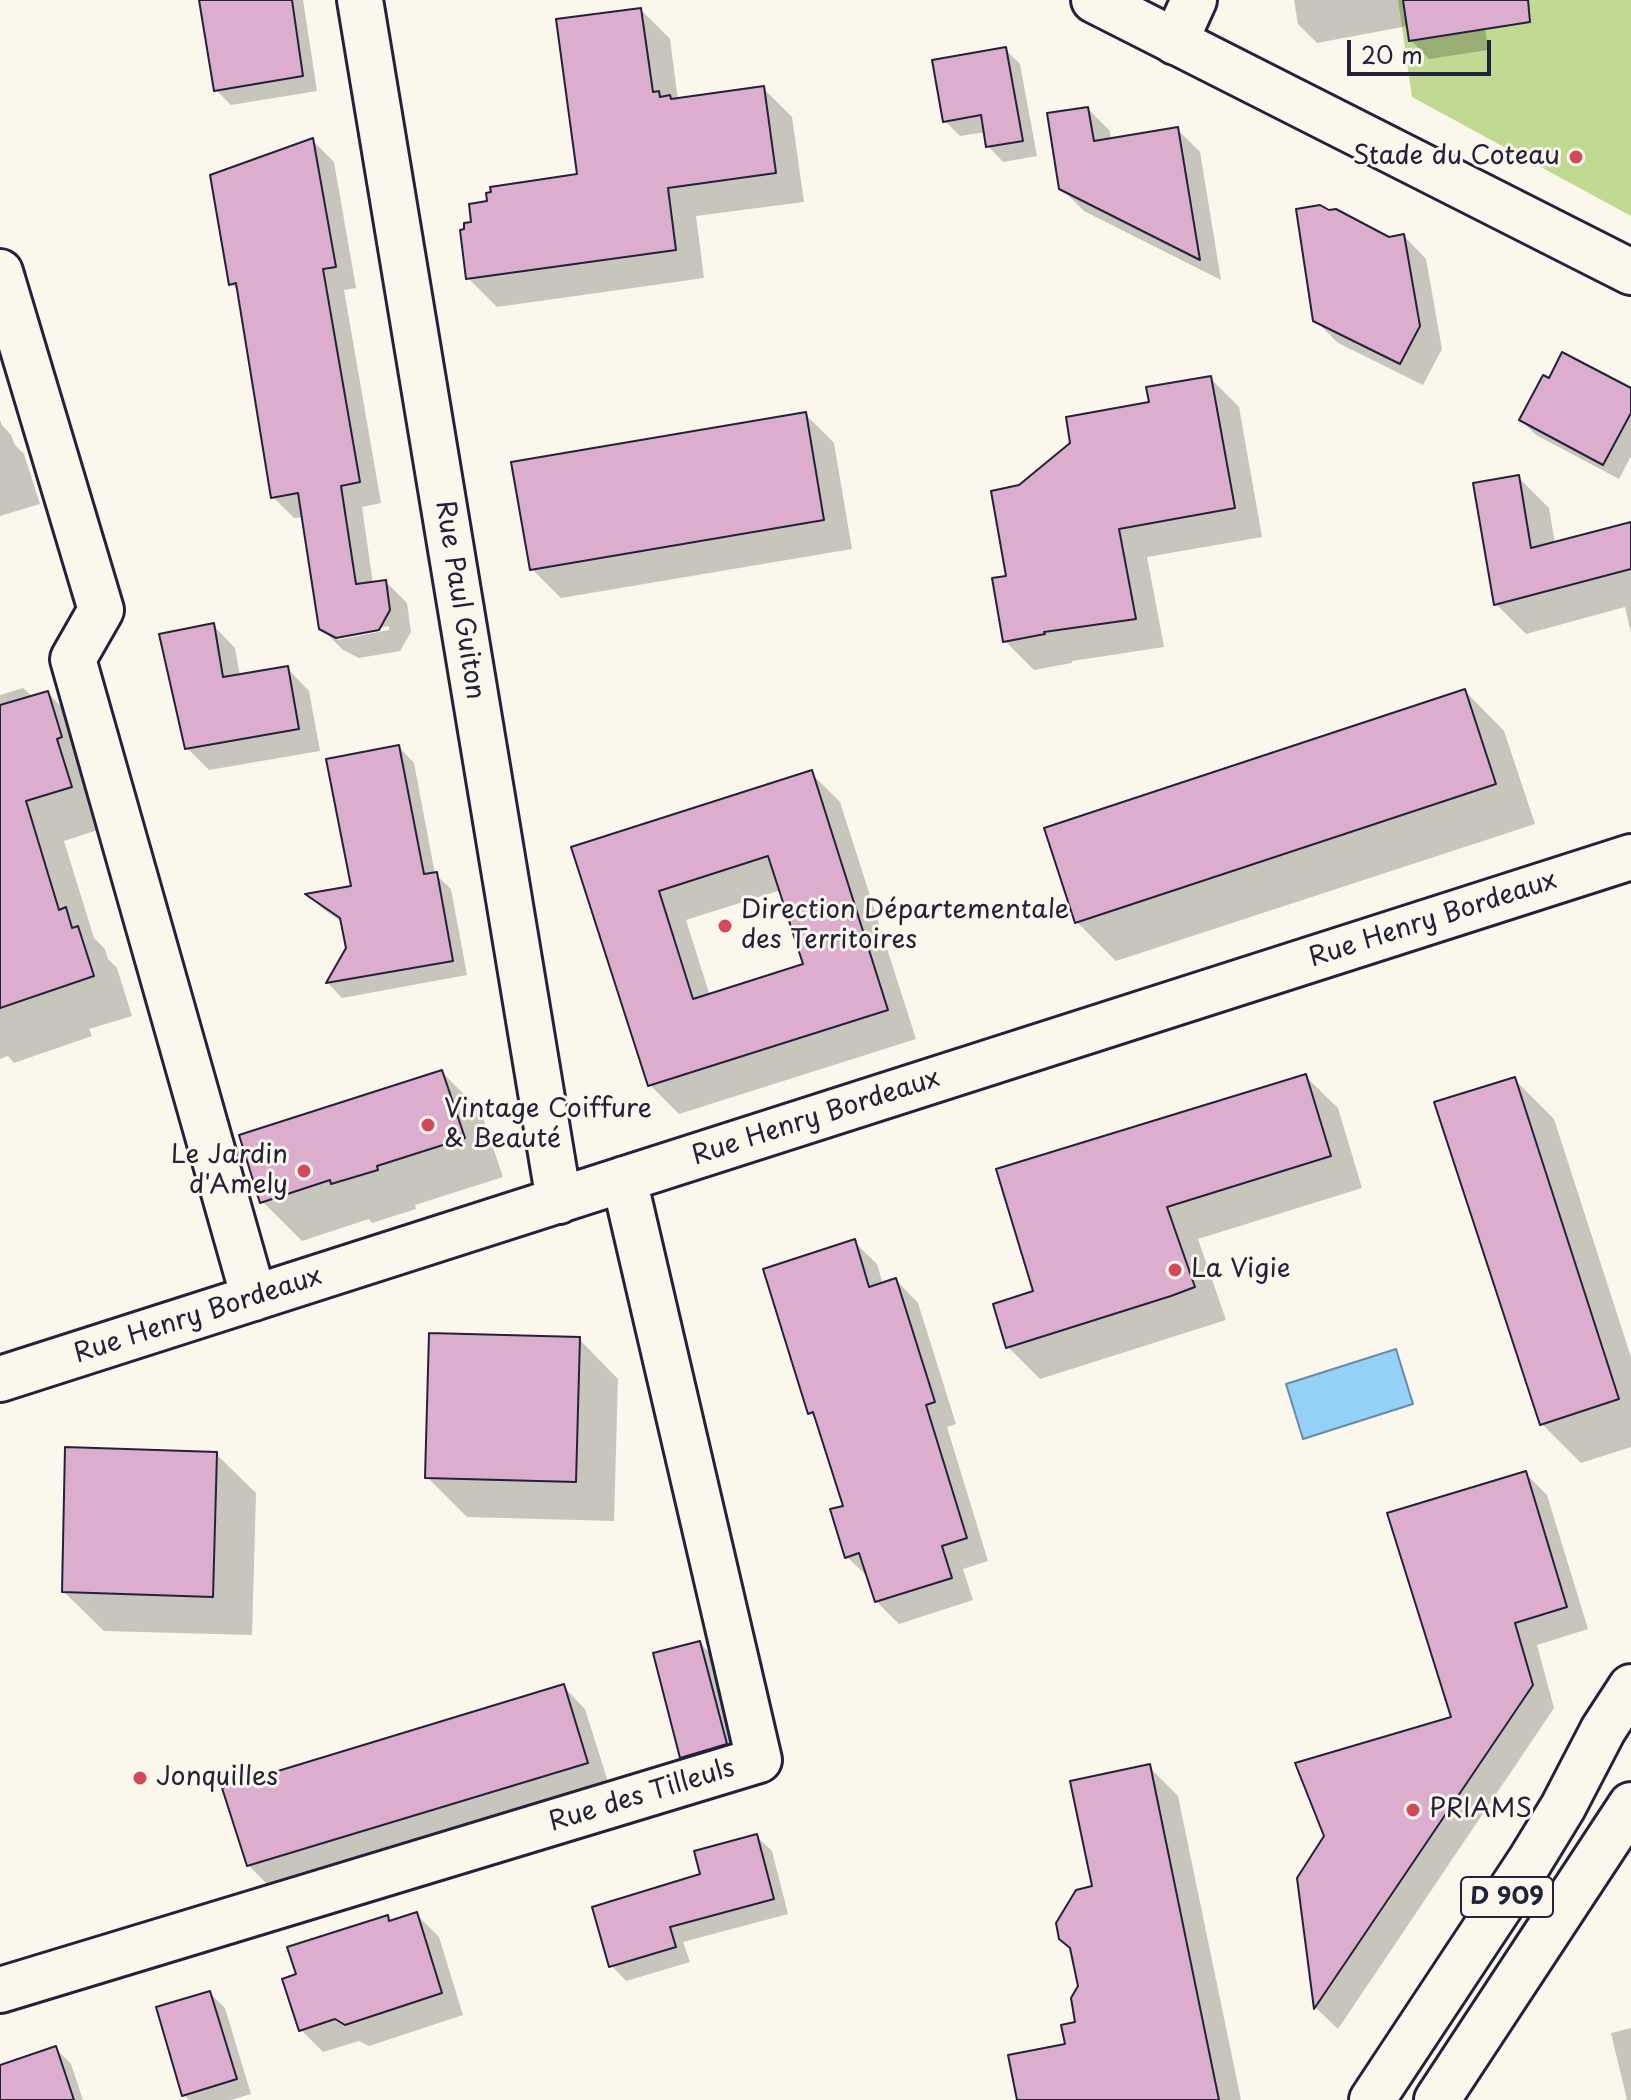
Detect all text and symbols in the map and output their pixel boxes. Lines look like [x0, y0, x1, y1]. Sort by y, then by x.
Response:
scale bar [1351, 24, 1495, 74]
text: 20 m [1361, 36, 1423, 72]
place label: Stade du Coteau [1353, 141, 1560, 173]
marker: Stade du Coteau [1567, 148, 1585, 166]
street label: Rue Paul Guiton [428, 498, 490, 702]
street label: Rue Henry Bordeaux [1305, 865, 1561, 975]
place label: Direction Départementale des Territoires [741, 895, 1069, 956]
marker: Direction Départementale des Territoires [716, 917, 734, 935]
street label: Rue Henry Bordeaux [688, 1063, 944, 1173]
place label: Vintage Coiffure & Beauté [444, 1094, 652, 1156]
marker: Vintage Coiffure & Beauté [419, 1116, 437, 1134]
place label: Le Jardin d'Amely [171, 1140, 288, 1202]
marker: Le Jardin d'Amely [295, 1162, 313, 1180]
place label: La Vigie [1191, 1254, 1291, 1286]
street label: Rue Henry Bordeaux [70, 1261, 326, 1371]
marker: La Vigie [1166, 1261, 1184, 1279]
street label: Rue des Tilleuls [545, 1753, 739, 1839]
place label: Jonquilles [156, 1762, 278, 1794]
marker: Jonquilles [131, 1769, 149, 1787]
place label: PRIAMS [1429, 1794, 1532, 1826]
marker: PRIAMS [1404, 1801, 1422, 1819]
road number: D 909 [1461, 1877, 1553, 1917]

